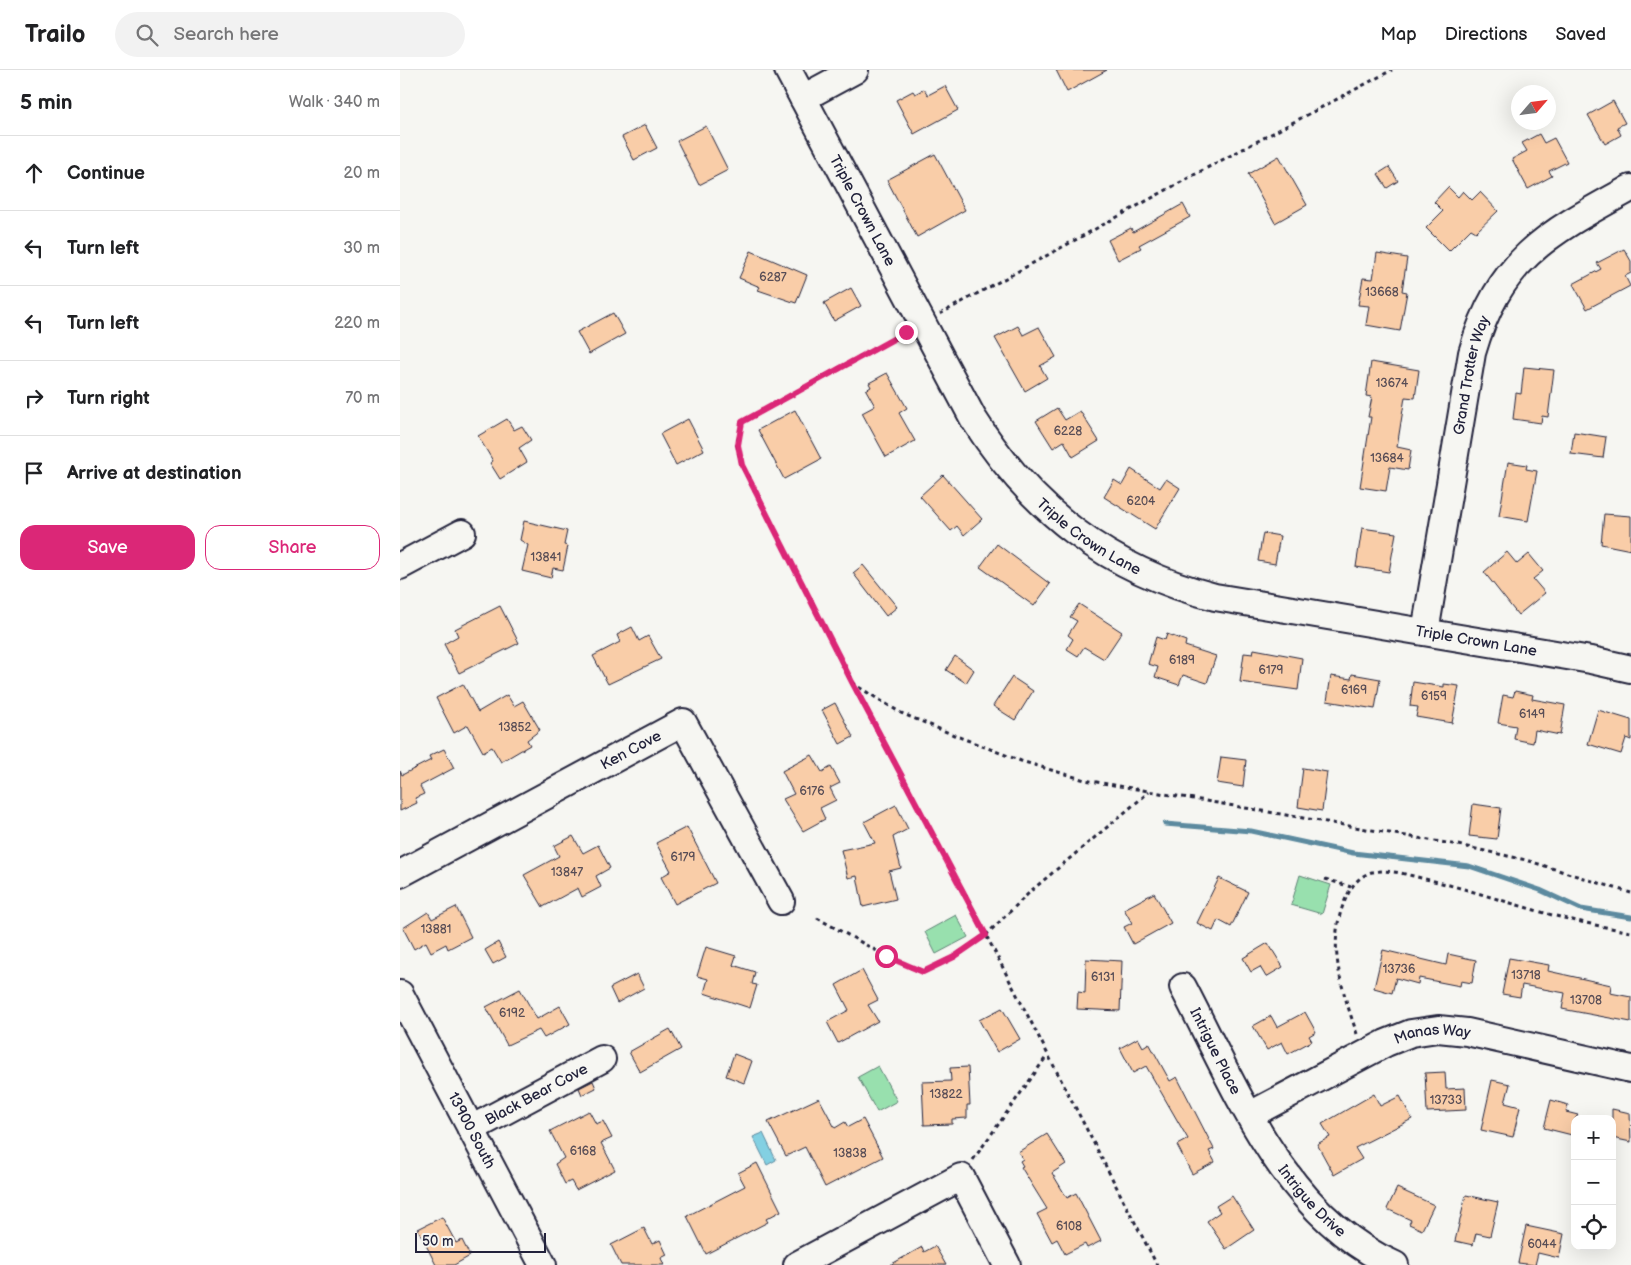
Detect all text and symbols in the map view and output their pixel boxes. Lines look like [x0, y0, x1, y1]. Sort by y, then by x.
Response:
search box [115, 12, 465, 57]
text: Trailo [25, 20, 85, 49]
icon: search [133, 21, 161, 49]
text: Search here [173, 23, 279, 46]
text: Map [1381, 24, 1417, 45]
text: Directions [1445, 24, 1527, 45]
text: Saved [1555, 24, 1606, 45]
north arrow [1511, 85, 1556, 130]
text: 5 min [20, 90, 73, 115]
text: Walk · 340 m [289, 93, 380, 112]
street label: Triple Crown Lane [825, 152, 900, 269]
icon: ahead [20, 159, 48, 187]
text: Continue [67, 162, 145, 185]
text: 20 m [344, 164, 380, 183]
icon: left [20, 234, 48, 262]
text: Turn left [67, 237, 139, 260]
text: 30 m [343, 239, 380, 258]
house number: 6287 [759, 270, 787, 285]
house number: 13668 [1365, 285, 1399, 300]
icon: left [20, 309, 48, 337]
text: Turn left [67, 312, 139, 335]
street label: Grand Trotter Way [1449, 312, 1494, 436]
text: 220 m [334, 314, 380, 333]
route end [895, 321, 918, 344]
house number: 13674 [1376, 376, 1409, 391]
icon: right [20, 384, 48, 412]
text: Turn right [67, 387, 150, 410]
text: 70 m [345, 389, 380, 408]
house number: 6228 [1054, 424, 1082, 439]
house number: 13684 [1370, 451, 1405, 466]
icon: arrive [20, 459, 48, 487]
text: Arrive at destination [67, 462, 242, 485]
street label: Triple Crown Lane [1033, 494, 1144, 579]
house number: 6204 [1127, 494, 1156, 509]
button: Save [20, 525, 195, 570]
button: Share [205, 525, 380, 570]
house number: 13841 [531, 550, 561, 565]
street label: Triple Crown Lane [1414, 621, 1539, 660]
house number: 6189 [1169, 653, 1195, 668]
house number: 6179 [1259, 663, 1283, 678]
house number: 6169 [1341, 683, 1367, 698]
house number: 6159 [1421, 689, 1447, 704]
house number: 6149 [1519, 707, 1545, 722]
house number: 13852 [499, 720, 531, 735]
street label: Ken Cove [597, 726, 664, 774]
house number: 6176 [799, 784, 825, 799]
house number: 6179 [671, 850, 695, 865]
house number: 13847 [551, 865, 583, 880]
house number: 13881 [421, 922, 451, 937]
route start [875, 945, 898, 968]
house number: 13736 [1383, 962, 1415, 977]
house number: 13718 [1511, 968, 1541, 983]
house number: 6131 [1091, 970, 1115, 985]
house number: 13708 [1570, 993, 1602, 1008]
street label: Intrigue Place [1186, 1004, 1245, 1098]
house number: 6192 [499, 1006, 525, 1021]
street label: Manas Way [1391, 1019, 1473, 1048]
street label: Black Bear Cove [482, 1059, 591, 1129]
house number: 13822 [929, 1087, 963, 1102]
street label: 13900 South [444, 1089, 500, 1172]
house number: 13733 [1430, 1093, 1462, 1108]
map controls [1571, 1115, 1616, 1250]
button: + [1571, 1115, 1616, 1160]
house number: 6168 [570, 1144, 596, 1159]
house number: 13838 [833, 1146, 867, 1161]
button: − [1571, 1160, 1616, 1205]
street label: Intrigue Drive [1274, 1161, 1350, 1241]
button: locate [1571, 1205, 1616, 1250]
house number: 6108 [1056, 1219, 1082, 1234]
scale bar [415, 1230, 546, 1253]
text: 50 m [422, 1233, 454, 1250]
house number: 6044 [1527, 1237, 1557, 1252]

